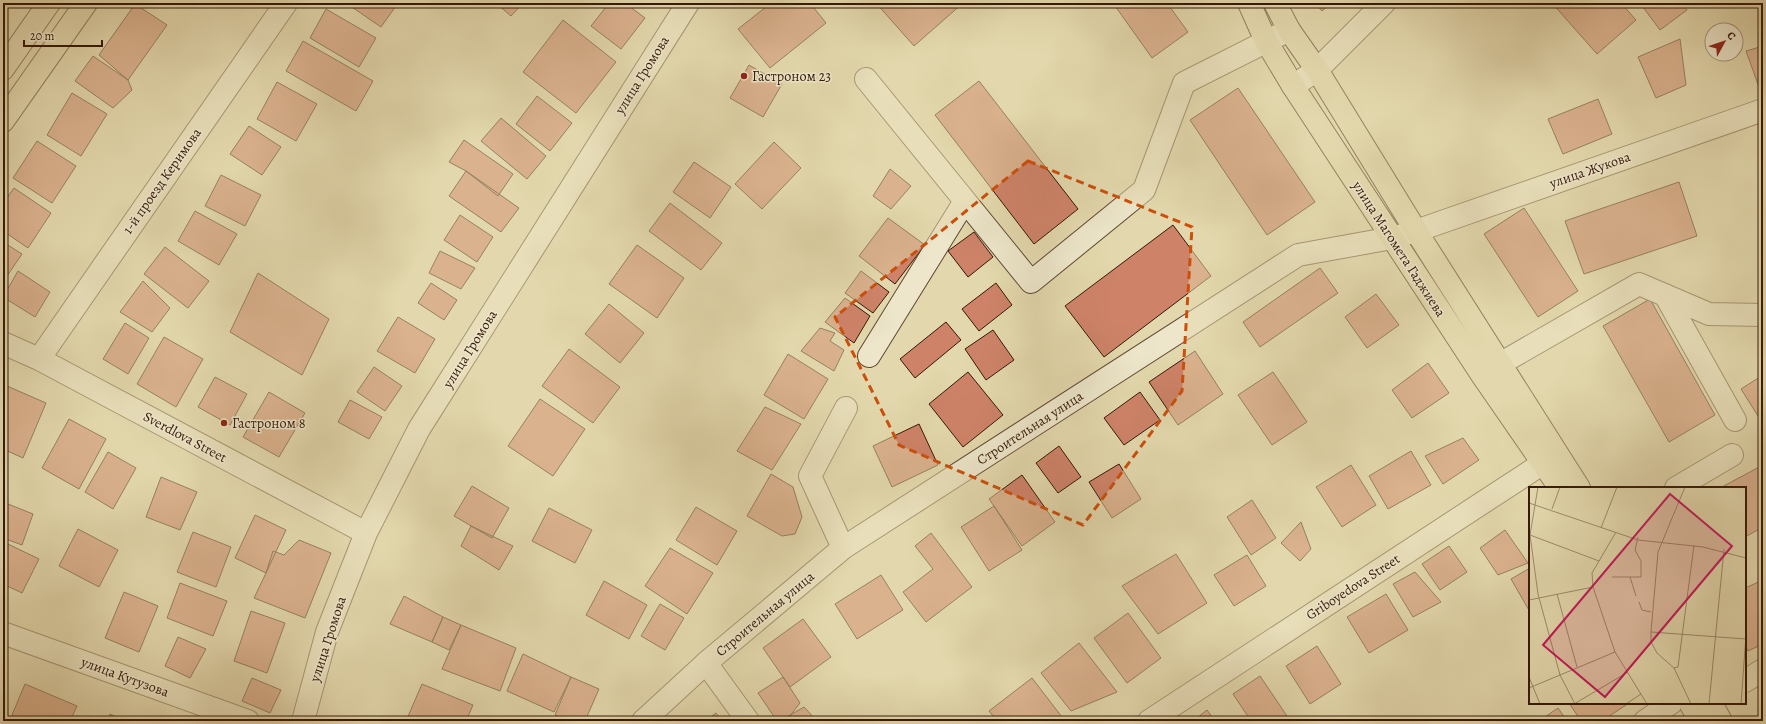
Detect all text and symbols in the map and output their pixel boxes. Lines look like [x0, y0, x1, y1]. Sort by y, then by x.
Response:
scale bar [24, 22, 102, 48]
north arrow [1704, 22, 1744, 62]
text: 20 m [30, 28, 54, 44]
text: С [1723, 28, 1739, 43]
street label: улица Громова [610, 32, 674, 119]
place label: Гастроном 23 [752, 67, 831, 86]
marker: Гастроном 23 [739, 71, 749, 81]
street label: 1-й проезд Керимова [118, 124, 206, 238]
street label: улица Жукова [1546, 147, 1633, 193]
street label: улица Магомета Гаджиева [1347, 177, 1450, 321]
street label: улица Громова [438, 306, 502, 393]
street label: Строительная улица [973, 386, 1087, 470]
street label: Sverdlova Street [140, 407, 230, 467]
place label: Гастроном 8 [232, 414, 306, 433]
marker: Гастроном 8 [219, 418, 229, 428]
inset map [1529, 487, 1746, 704]
street label: Griboyedova Street [1302, 549, 1404, 625]
street label: Строительная улица [712, 567, 819, 661]
street label: улица Громова [305, 593, 351, 685]
street label: улица Кутузова [78, 652, 172, 702]

